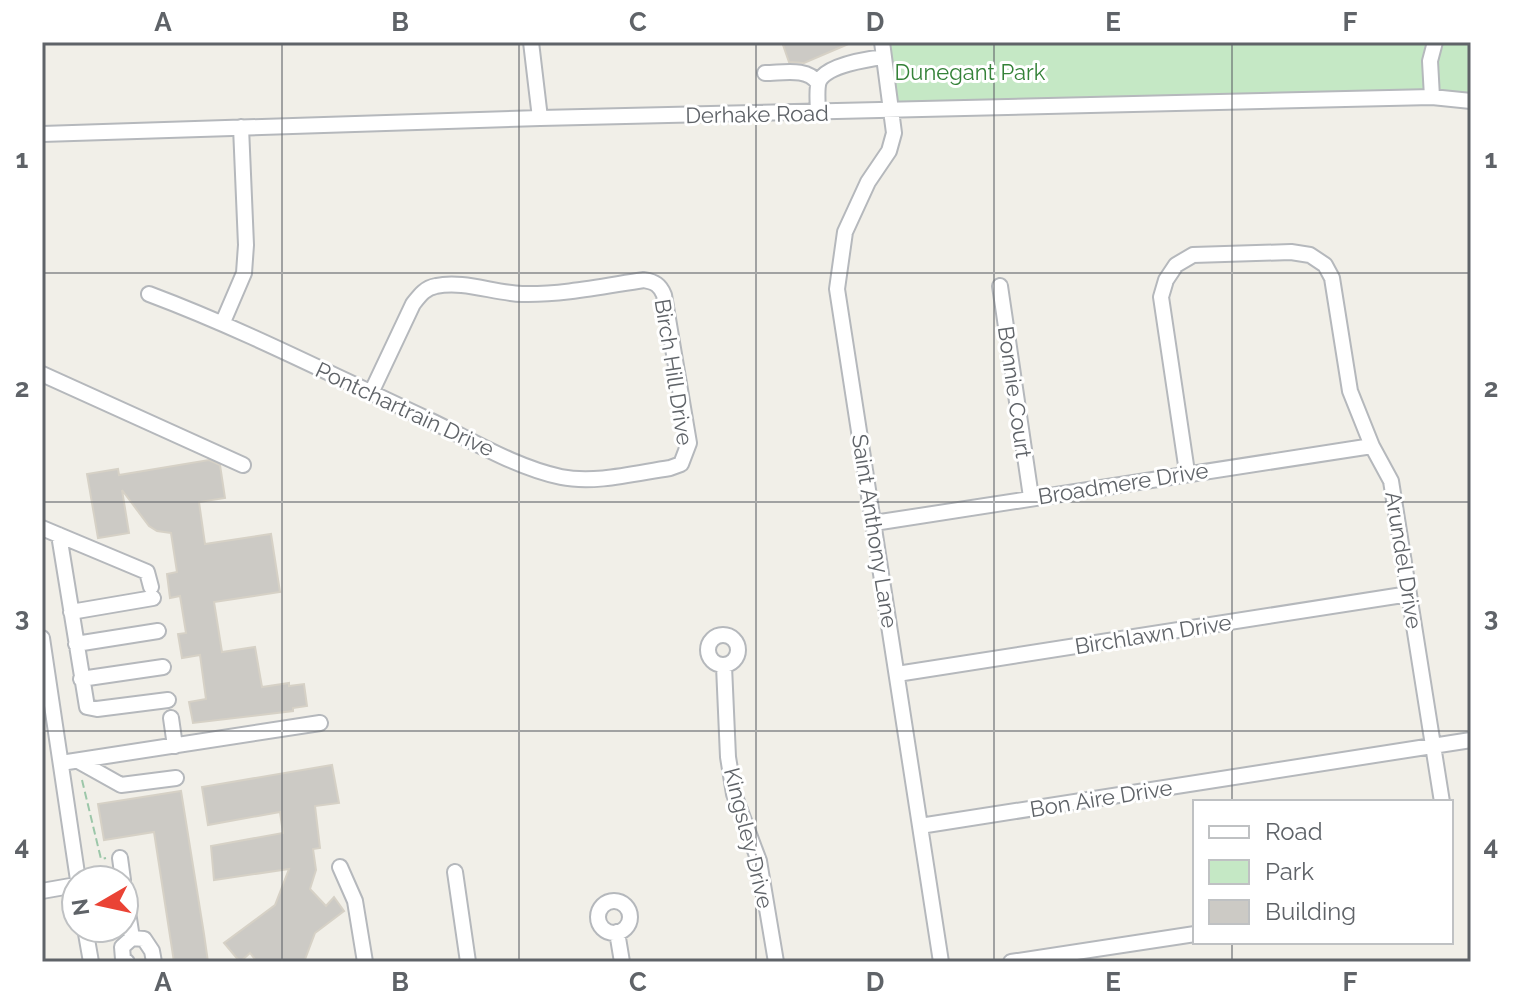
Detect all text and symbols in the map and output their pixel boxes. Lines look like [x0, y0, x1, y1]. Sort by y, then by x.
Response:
text: A [154, 7, 172, 37]
text: B [391, 7, 409, 37]
text: C [629, 7, 647, 37]
text: D [866, 7, 884, 37]
text: E [1105, 7, 1121, 37]
text: F [1343, 7, 1358, 37]
park label: Dunegant Park [895, 59, 1046, 85]
street label: Derhake Road [685, 100, 829, 128]
text: 1 [16, 144, 29, 174]
text: 1 [1485, 144, 1498, 174]
street label: Birch Hill Drive [650, 297, 698, 447]
street label: Bonnie Court [993, 324, 1037, 460]
street label: Pontchartrain Drive [312, 356, 498, 462]
text: 2 [15, 373, 29, 403]
text: 2 [1484, 373, 1498, 403]
street label: Saint Anthony Lane [847, 432, 903, 630]
street label: Broadmere Drive [1036, 457, 1210, 509]
street label: Arundel Drive [1380, 490, 1428, 631]
text: 3 [15, 602, 29, 632]
text: 3 [1484, 602, 1498, 632]
street label: Birchlawn Drive [1073, 609, 1233, 659]
street label: Kingsley Drive [719, 765, 779, 911]
street label: Bon Aire Drive [1028, 774, 1174, 822]
legend [1193, 800, 1453, 944]
text: Road [1265, 817, 1323, 846]
text: 4 [15, 831, 29, 861]
text: 4 [1484, 831, 1498, 861]
text: Park [1265, 857, 1314, 886]
north arrow [60, 864, 140, 944]
text: N [66, 897, 94, 917]
text: Building [1265, 897, 1356, 926]
text: A [154, 967, 172, 997]
text: B [391, 967, 409, 997]
text: C [629, 967, 647, 997]
text: D [866, 967, 884, 997]
text: E [1105, 967, 1121, 997]
text: F [1343, 967, 1358, 997]

